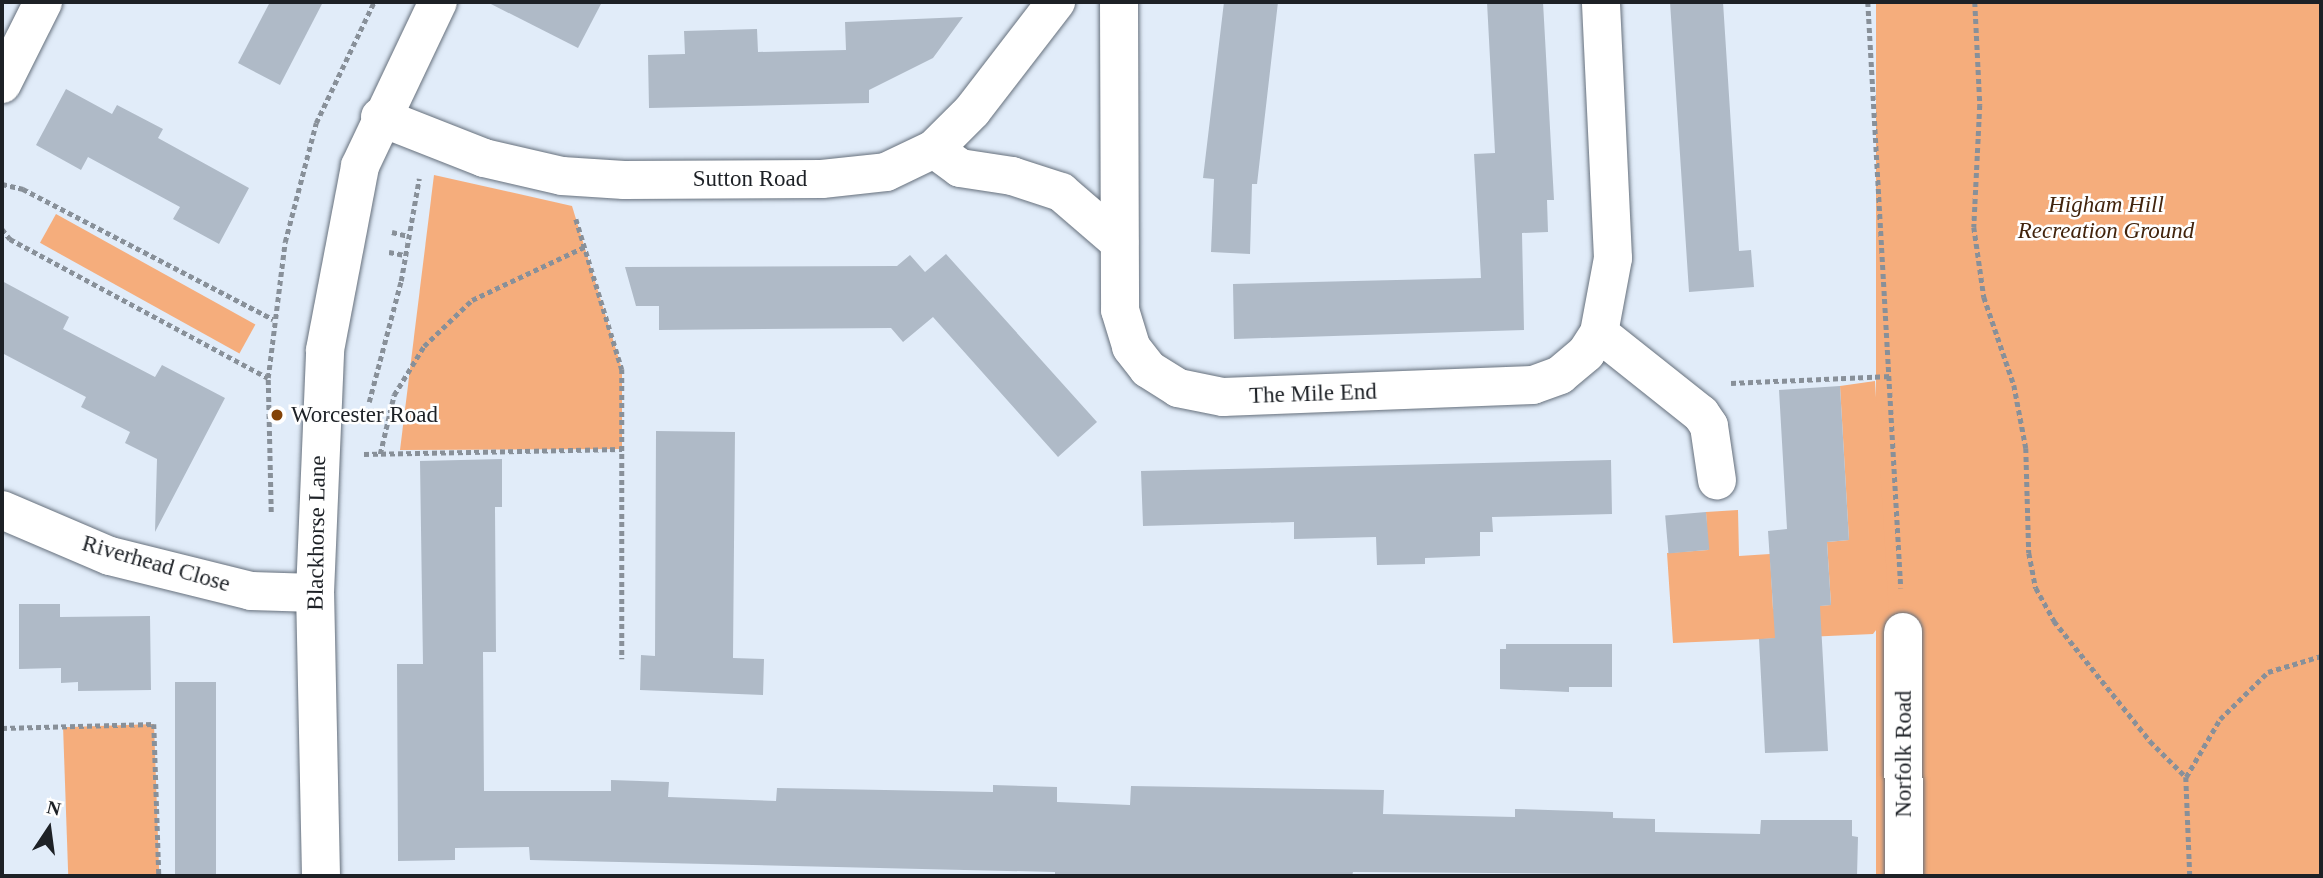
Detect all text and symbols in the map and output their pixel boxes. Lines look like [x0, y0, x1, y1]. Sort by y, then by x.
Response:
street label: Sutton Road [693, 165, 807, 193]
park label: Higham Hill Recreation Ground [2018, 191, 2194, 245]
street label: The Mile End [1249, 378, 1377, 410]
place label: Worcester Road [291, 401, 438, 429]
marker: Worcester Road [269, 407, 285, 423]
street label: Blackhorse Lane [302, 455, 332, 611]
street label: Riverhead Close [79, 530, 233, 598]
street label: Norfolk Road [1890, 690, 1918, 818]
north arrow [14, 794, 84, 864]
text: N [45, 796, 63, 820]

